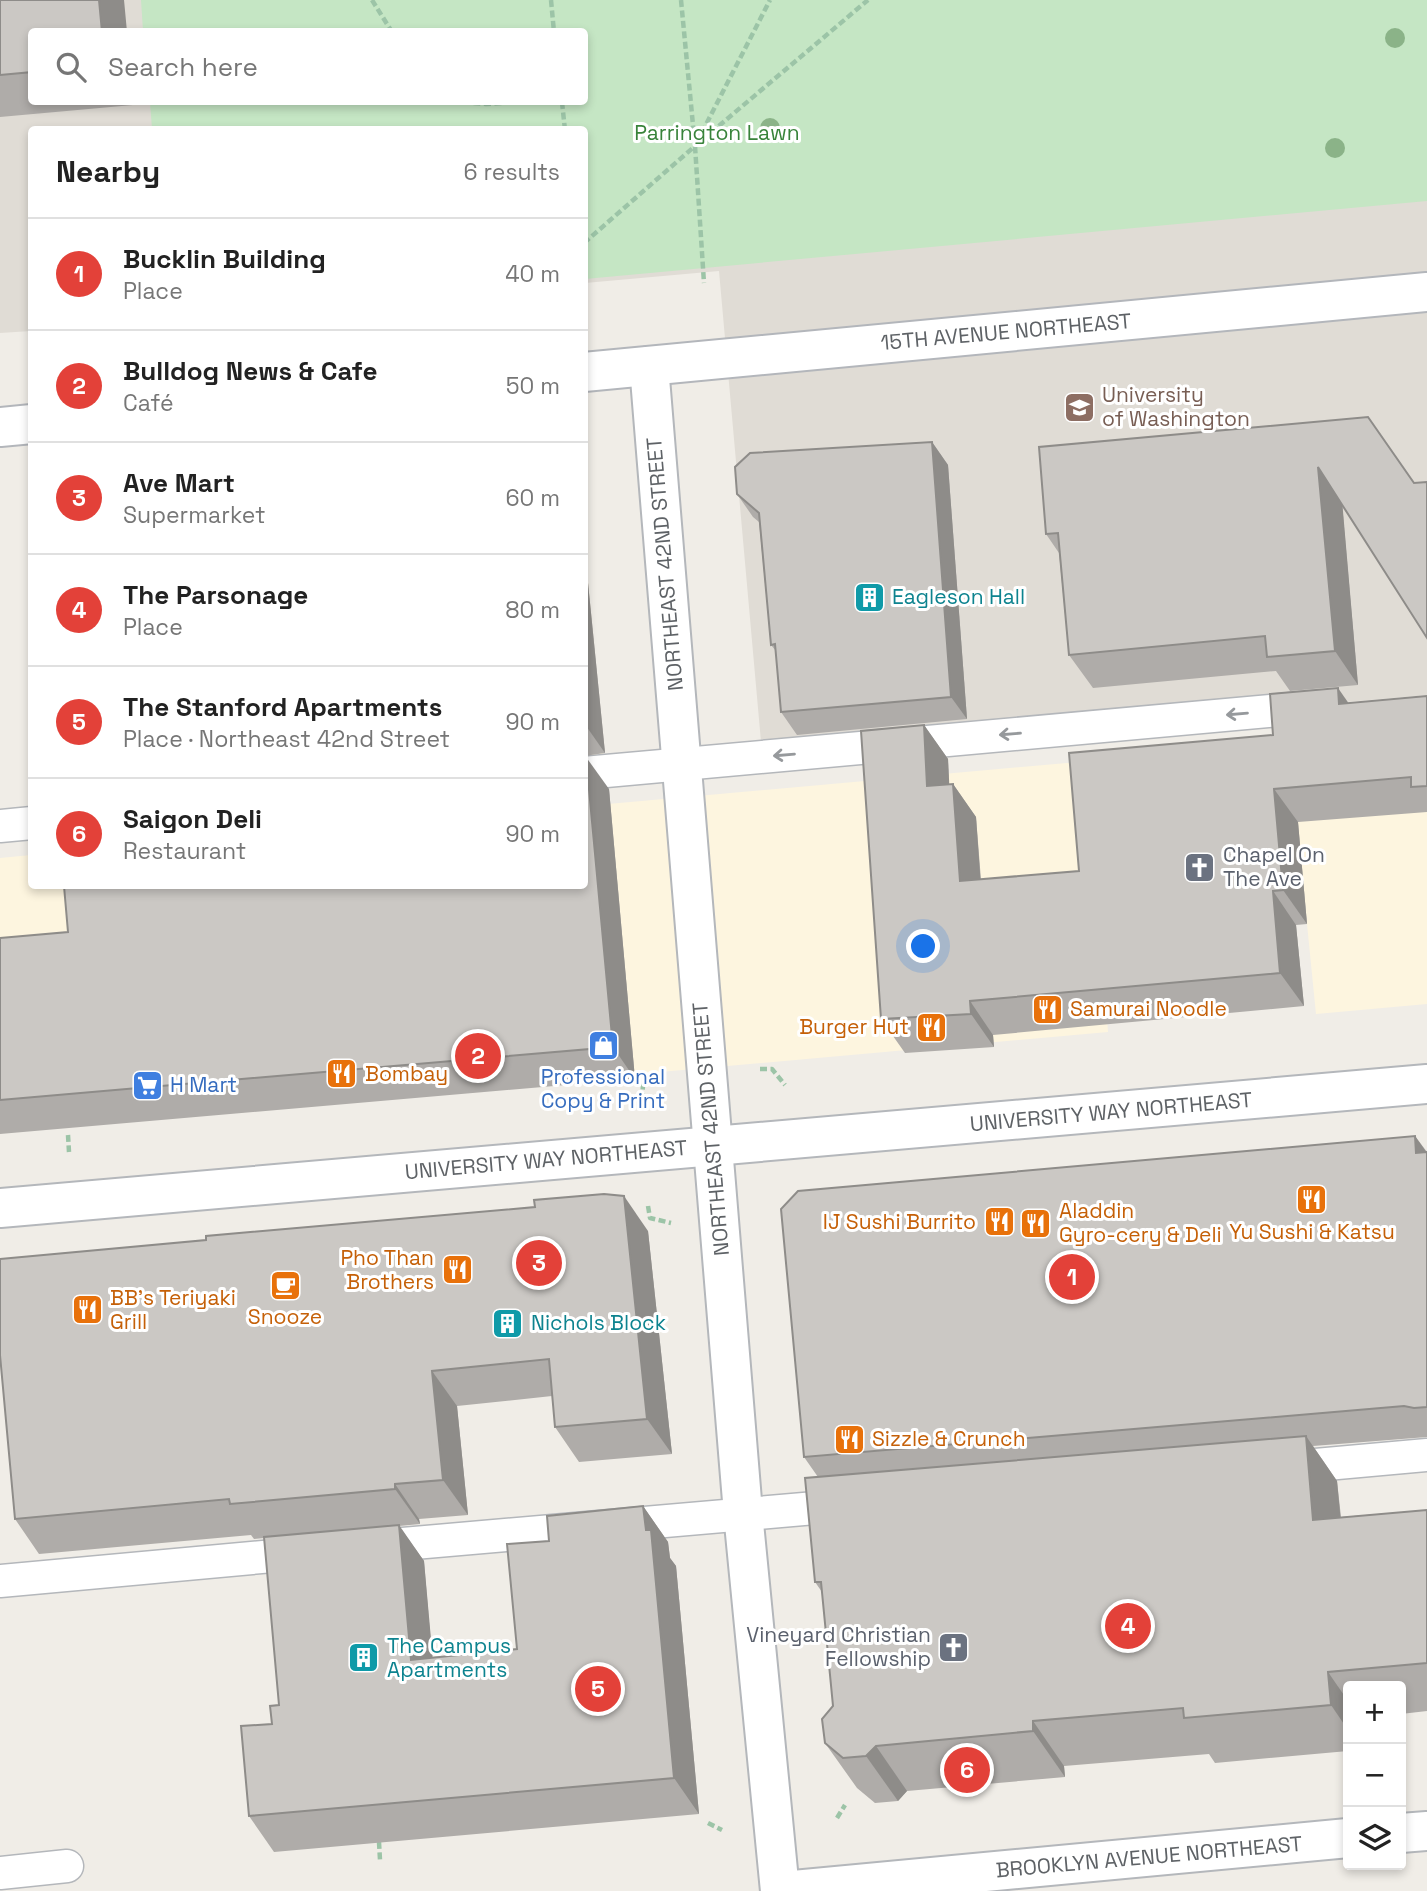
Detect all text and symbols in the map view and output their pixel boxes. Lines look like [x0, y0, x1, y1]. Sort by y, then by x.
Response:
search box [28, 28, 588, 105]
icon: search [52, 48, 90, 86]
text: Search here [108, 50, 258, 84]
park label: Parrington Lawn [634, 119, 800, 146]
text: Nearby [56, 152, 160, 191]
text: 6 results [464, 157, 560, 187]
text: Bucklin Building [123, 242, 326, 276]
text: 1 [74, 259, 84, 289]
text: 40 m [505, 259, 560, 289]
text: Place [123, 276, 183, 306]
street label: 15TH AVENUE NORTHEAST [880, 307, 1132, 356]
text: Bulldog News & Cafe [123, 354, 378, 388]
text: 2 [72, 371, 86, 401]
text: 50 m [506, 371, 560, 401]
place label: University of Washington [1102, 381, 1250, 432]
text: Café [123, 388, 174, 418]
school or university icon: University of Washington [1062, 390, 1096, 424]
street label: NORTHEAST 42ND STREET [640, 436, 689, 692]
text: Ave Mart [123, 466, 235, 500]
text: 3 [72, 483, 86, 513]
text: 60 m [505, 483, 560, 513]
text: Supermarket [123, 500, 265, 530]
text: The Parsonage [123, 578, 308, 612]
building icon: Eagleson Hall [852, 580, 886, 614]
place label: Eagleson Hall [892, 583, 1025, 610]
text: 4 [72, 595, 86, 625]
text: 80 m [505, 595, 560, 625]
text: Place [123, 612, 183, 642]
text: The Stanford Apartments [123, 690, 442, 724]
text: 5 [72, 707, 86, 737]
text: 90 m [505, 707, 560, 737]
one-way arrow [1226, 708, 1249, 721]
text: Place · Northeast 42nd Street [123, 724, 450, 754]
one-way arrow [1000, 728, 1022, 741]
one-way arrow [773, 749, 796, 762]
text: Saigon Deli [123, 802, 262, 836]
text: 6 [72, 819, 86, 849]
text: 90 m [505, 819, 560, 849]
text: Restaurant [123, 836, 246, 866]
place label: Chapel On The Ave [1223, 841, 1325, 892]
church icon: Chapel On The Ave [1183, 850, 1217, 884]
your location [906, 929, 940, 963]
restaurant icon: Samurai Noodle [1030, 992, 1064, 1026]
place label: Samurai Noodle [1070, 995, 1227, 1022]
street label: NORTHEAST 42ND STREET [686, 1001, 735, 1257]
restaurant icon: Burger Hut [915, 1010, 949, 1044]
place label: Burger Hut [799, 1013, 909, 1040]
shop icon: Professional Copy & Print [586, 1028, 620, 1062]
pin: 2 [455, 1030, 501, 1082]
restaurant icon: Bombay [325, 1057, 359, 1091]
place label: Bombay [365, 1060, 448, 1087]
place label: Professional Copy & Print [541, 1063, 665, 1114]
supermarket icon: H Mart [130, 1068, 164, 1102]
place label: H Mart [170, 1071, 237, 1098]
street label: UNIVERSITY WAY NORTHEAST [969, 1086, 1253, 1137]
street label: UNIVERSITY WAY NORTHEAST [404, 1134, 688, 1185]
restaurant icon: Yu Sushi & Katsu [1295, 1183, 1329, 1217]
place label: Aladdin Gyro-cery & Deli [1059, 1197, 1222, 1248]
restaurant icon: IJ Sushi Burrito [982, 1205, 1016, 1239]
restaurant icon: Aladdin Gyro-cery & Deli [1019, 1206, 1053, 1240]
place label: IJ Sushi Burrito [823, 1208, 976, 1235]
place label: Yu Sushi & Katsu [1229, 1218, 1395, 1245]
pin: 3 [516, 1237, 562, 1289]
place label: Pho Than Brothers [341, 1244, 434, 1295]
pin: 1 [1049, 1251, 1095, 1303]
restaurant icon: Pho Than Brothers [440, 1253, 474, 1287]
cafe icon: Snooze [268, 1268, 302, 1302]
place label: BB's Teriyaki Grill [110, 1284, 236, 1335]
restaurant icon: BB's Teriyaki Grill [70, 1293, 104, 1327]
place label: Snooze [248, 1303, 322, 1330]
building icon: Nichols Block [491, 1306, 525, 1340]
place label: Nichols Block [531, 1309, 666, 1336]
restaurant icon: Sizzle & Crunch [832, 1422, 866, 1456]
place label: Sizzle & Crunch [872, 1425, 1026, 1452]
pin: 4 [1105, 1600, 1151, 1652]
place label: Vineyard Christian Fellowship [746, 1621, 931, 1672]
church icon: Vineyard Christian Fellowship [937, 1630, 971, 1664]
place label: The Campus Apartments [387, 1632, 511, 1683]
building icon: The Campus Apartments [347, 1641, 381, 1675]
pin: 5 [575, 1663, 621, 1715]
map controls [1343, 1681, 1406, 1870]
button: + [1343, 1681, 1406, 1744]
pin: 6 [944, 1744, 990, 1796]
button: − [1343, 1744, 1406, 1807]
button: layers [1343, 1807, 1406, 1870]
street label: BROOKLYN AVENUE NORTHEAST [995, 1830, 1303, 1883]

